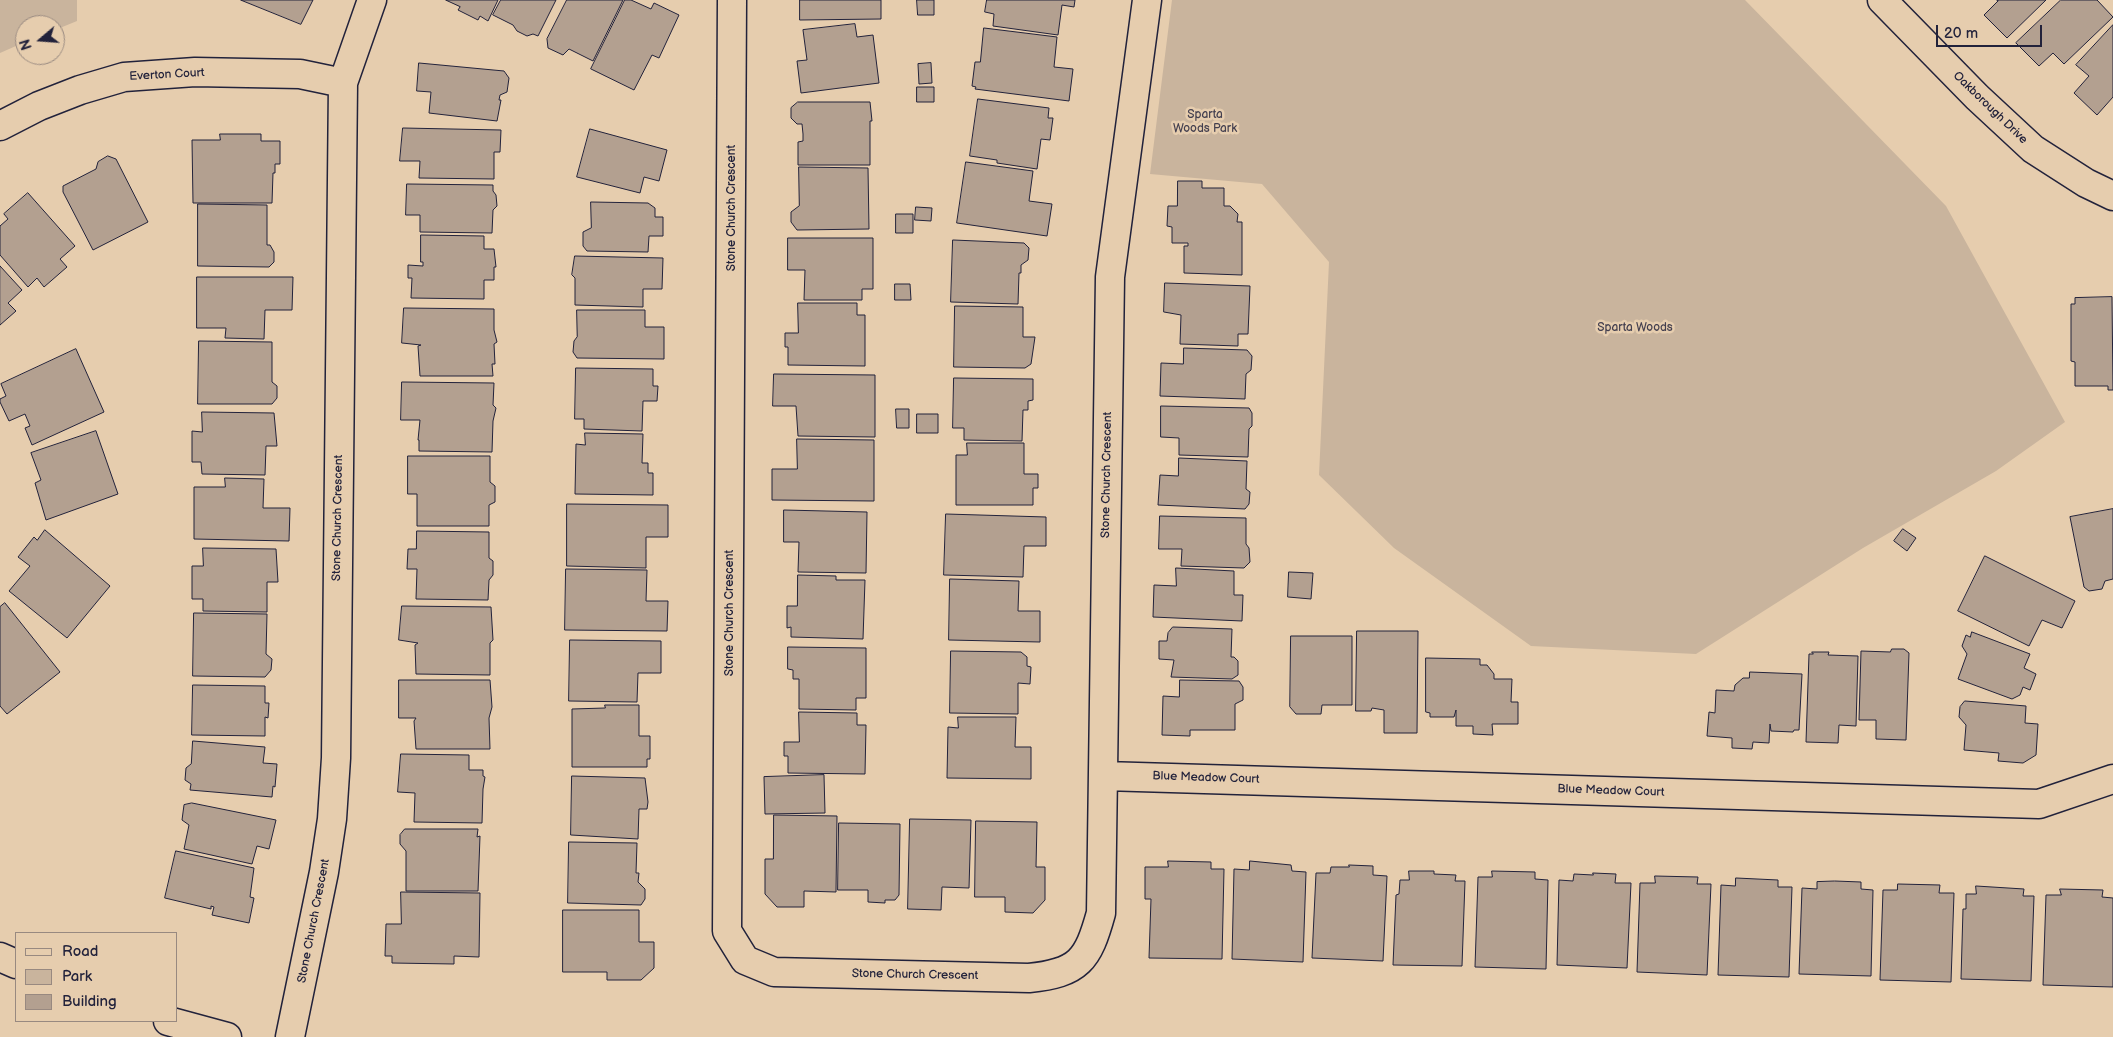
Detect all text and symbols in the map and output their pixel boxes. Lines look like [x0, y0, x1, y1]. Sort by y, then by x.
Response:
north arrow [15, 15, 65, 65]
scale bar [1938, 15, 2044, 47]
text: 20 m [1944, 24, 1978, 43]
text: N [17, 37, 36, 52]
street label: Everton Court [129, 66, 205, 84]
street label: Oakborough Drive [1950, 69, 2030, 147]
park label: Sparta Woods Park [1173, 108, 1237, 136]
street label: Stone Church Crescent [725, 145, 739, 271]
park label: Sparta Woods [1597, 321, 1673, 335]
street label: Stone Church Crescent [1099, 412, 1115, 538]
street label: Stone Church Crescent [330, 455, 346, 581]
street label: Stone Church Crescent [723, 550, 737, 676]
street label: Blue Meadow Court [1152, 769, 1260, 787]
street label: Blue Meadow Court [1557, 782, 1665, 800]
street label: Stone Church Crescent [295, 858, 333, 984]
legend [15, 932, 178, 1022]
text: Road [62, 942, 98, 961]
text: Park [62, 967, 92, 986]
street label: Stone Church Crescent [852, 967, 978, 983]
text: Building [62, 992, 117, 1011]

